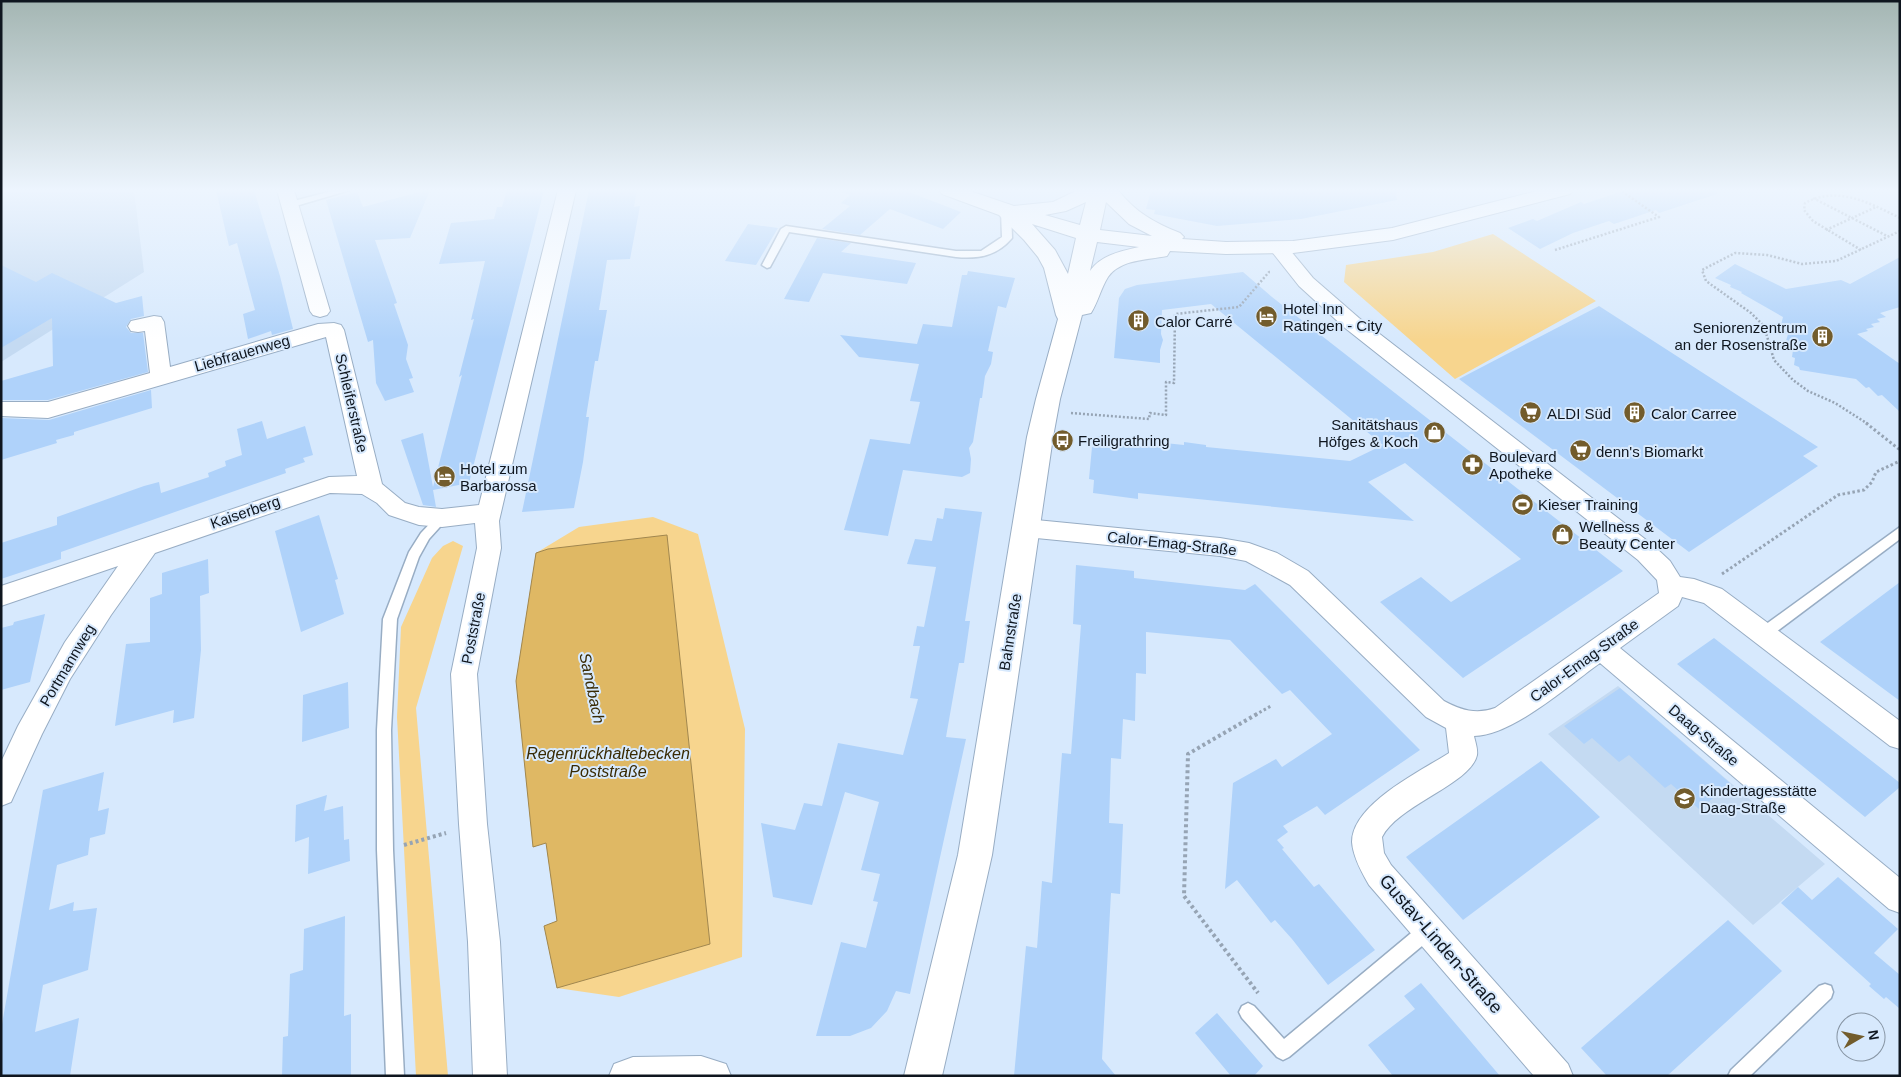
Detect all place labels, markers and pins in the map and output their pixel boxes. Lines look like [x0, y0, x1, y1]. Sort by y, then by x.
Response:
place label: Hotel Inn Ratingen - City [1283, 300, 1383, 334]
hotel icon: Hotel Inn Ratingen - City [1255, 305, 1279, 329]
building icon: Calor Carré [1127, 309, 1151, 333]
place label: Calor Carré [1155, 313, 1233, 330]
place label: Seniorenzentrum an der Rosenstraße [1674, 319, 1807, 353]
building icon: Seniorenzentrum an der Rosenstraße [1811, 324, 1835, 348]
supermarket icon: ALDI Süd [1519, 401, 1543, 425]
building icon: Calor Carree [1623, 401, 1647, 425]
place label: ALDI Süd [1547, 405, 1611, 422]
place label: Calor Carree [1651, 405, 1737, 422]
place label: Sanitätshaus Höfges & Koch [1318, 416, 1418, 450]
shop icon: Sanitätshaus Höfges & Koch [1422, 421, 1446, 445]
bus stop icon: Freiligrathring [1050, 428, 1074, 452]
place label: Freiligrathring [1078, 432, 1170, 449]
supermarket icon: denn's Biomarkt [1568, 439, 1592, 463]
place label: denn's Biomarkt [1596, 443, 1704, 460]
place label: Boulevard Apotheke [1489, 448, 1557, 482]
pharmacy icon: Boulevard Apotheke [1461, 453, 1485, 477]
place label: Hotel zum Barbarossa [460, 460, 537, 494]
hotel icon: Hotel zum Barbarossa [432, 465, 456, 489]
sports icon: Kieser Training [1510, 492, 1534, 516]
place label: Kieser Training [1538, 496, 1638, 513]
place label: Wellness & Beauty Center [1579, 518, 1675, 552]
shop icon: Wellness & Beauty Center [1551, 523, 1575, 547]
place label: Kindertagesstätte Daag-Straße [1700, 782, 1817, 816]
school or university icon: Kindertagesstätte Daag-Straße [1672, 787, 1696, 811]

